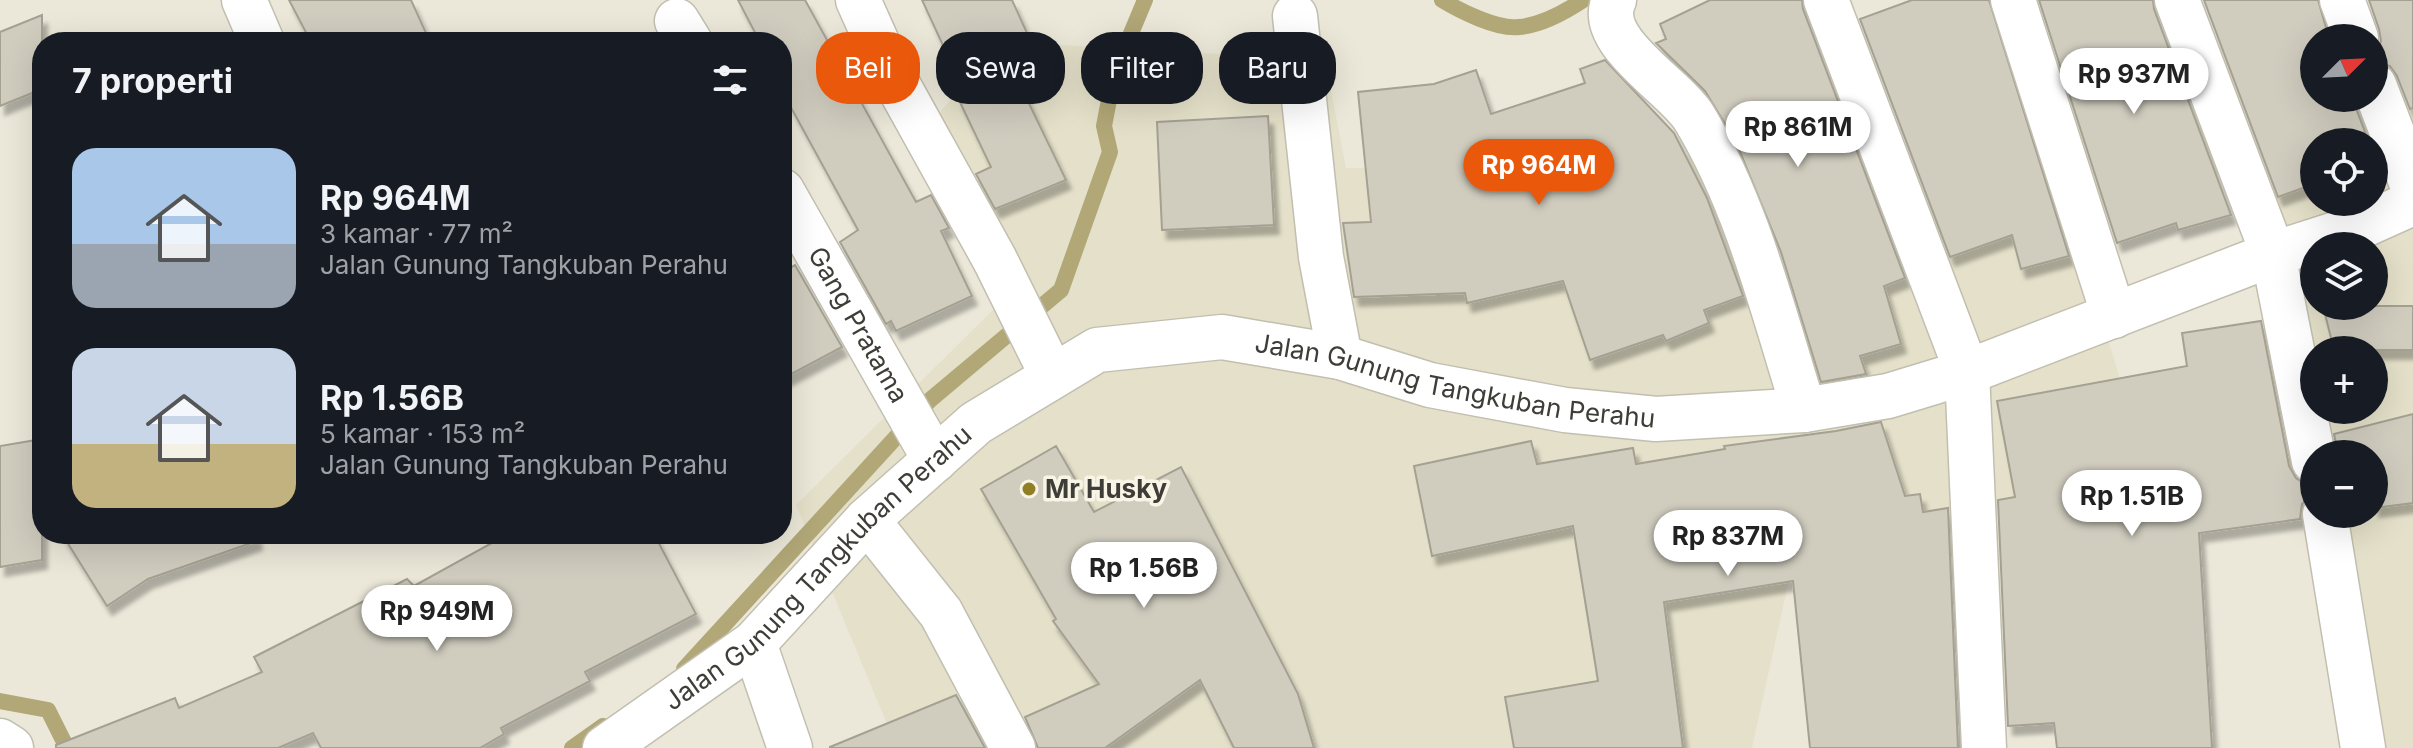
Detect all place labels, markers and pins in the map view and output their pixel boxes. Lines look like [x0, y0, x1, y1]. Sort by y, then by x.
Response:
pin: Rp 937M [2060, 48, 2208, 116]
pin: Rp 861M [1724, 101, 1872, 169]
pin: Rp 964M [1465, 139, 1613, 207]
pin: Rp 1.51B [2049, 470, 2215, 538]
place label: Mr Husky [1045, 473, 1167, 504]
marker: Mr Husky [1020, 480, 1038, 498]
pin: Rp 837M [1654, 510, 1802, 578]
pin: Rp 1.56B [1061, 542, 1227, 610]
pin: Rp 949M [363, 585, 511, 653]

